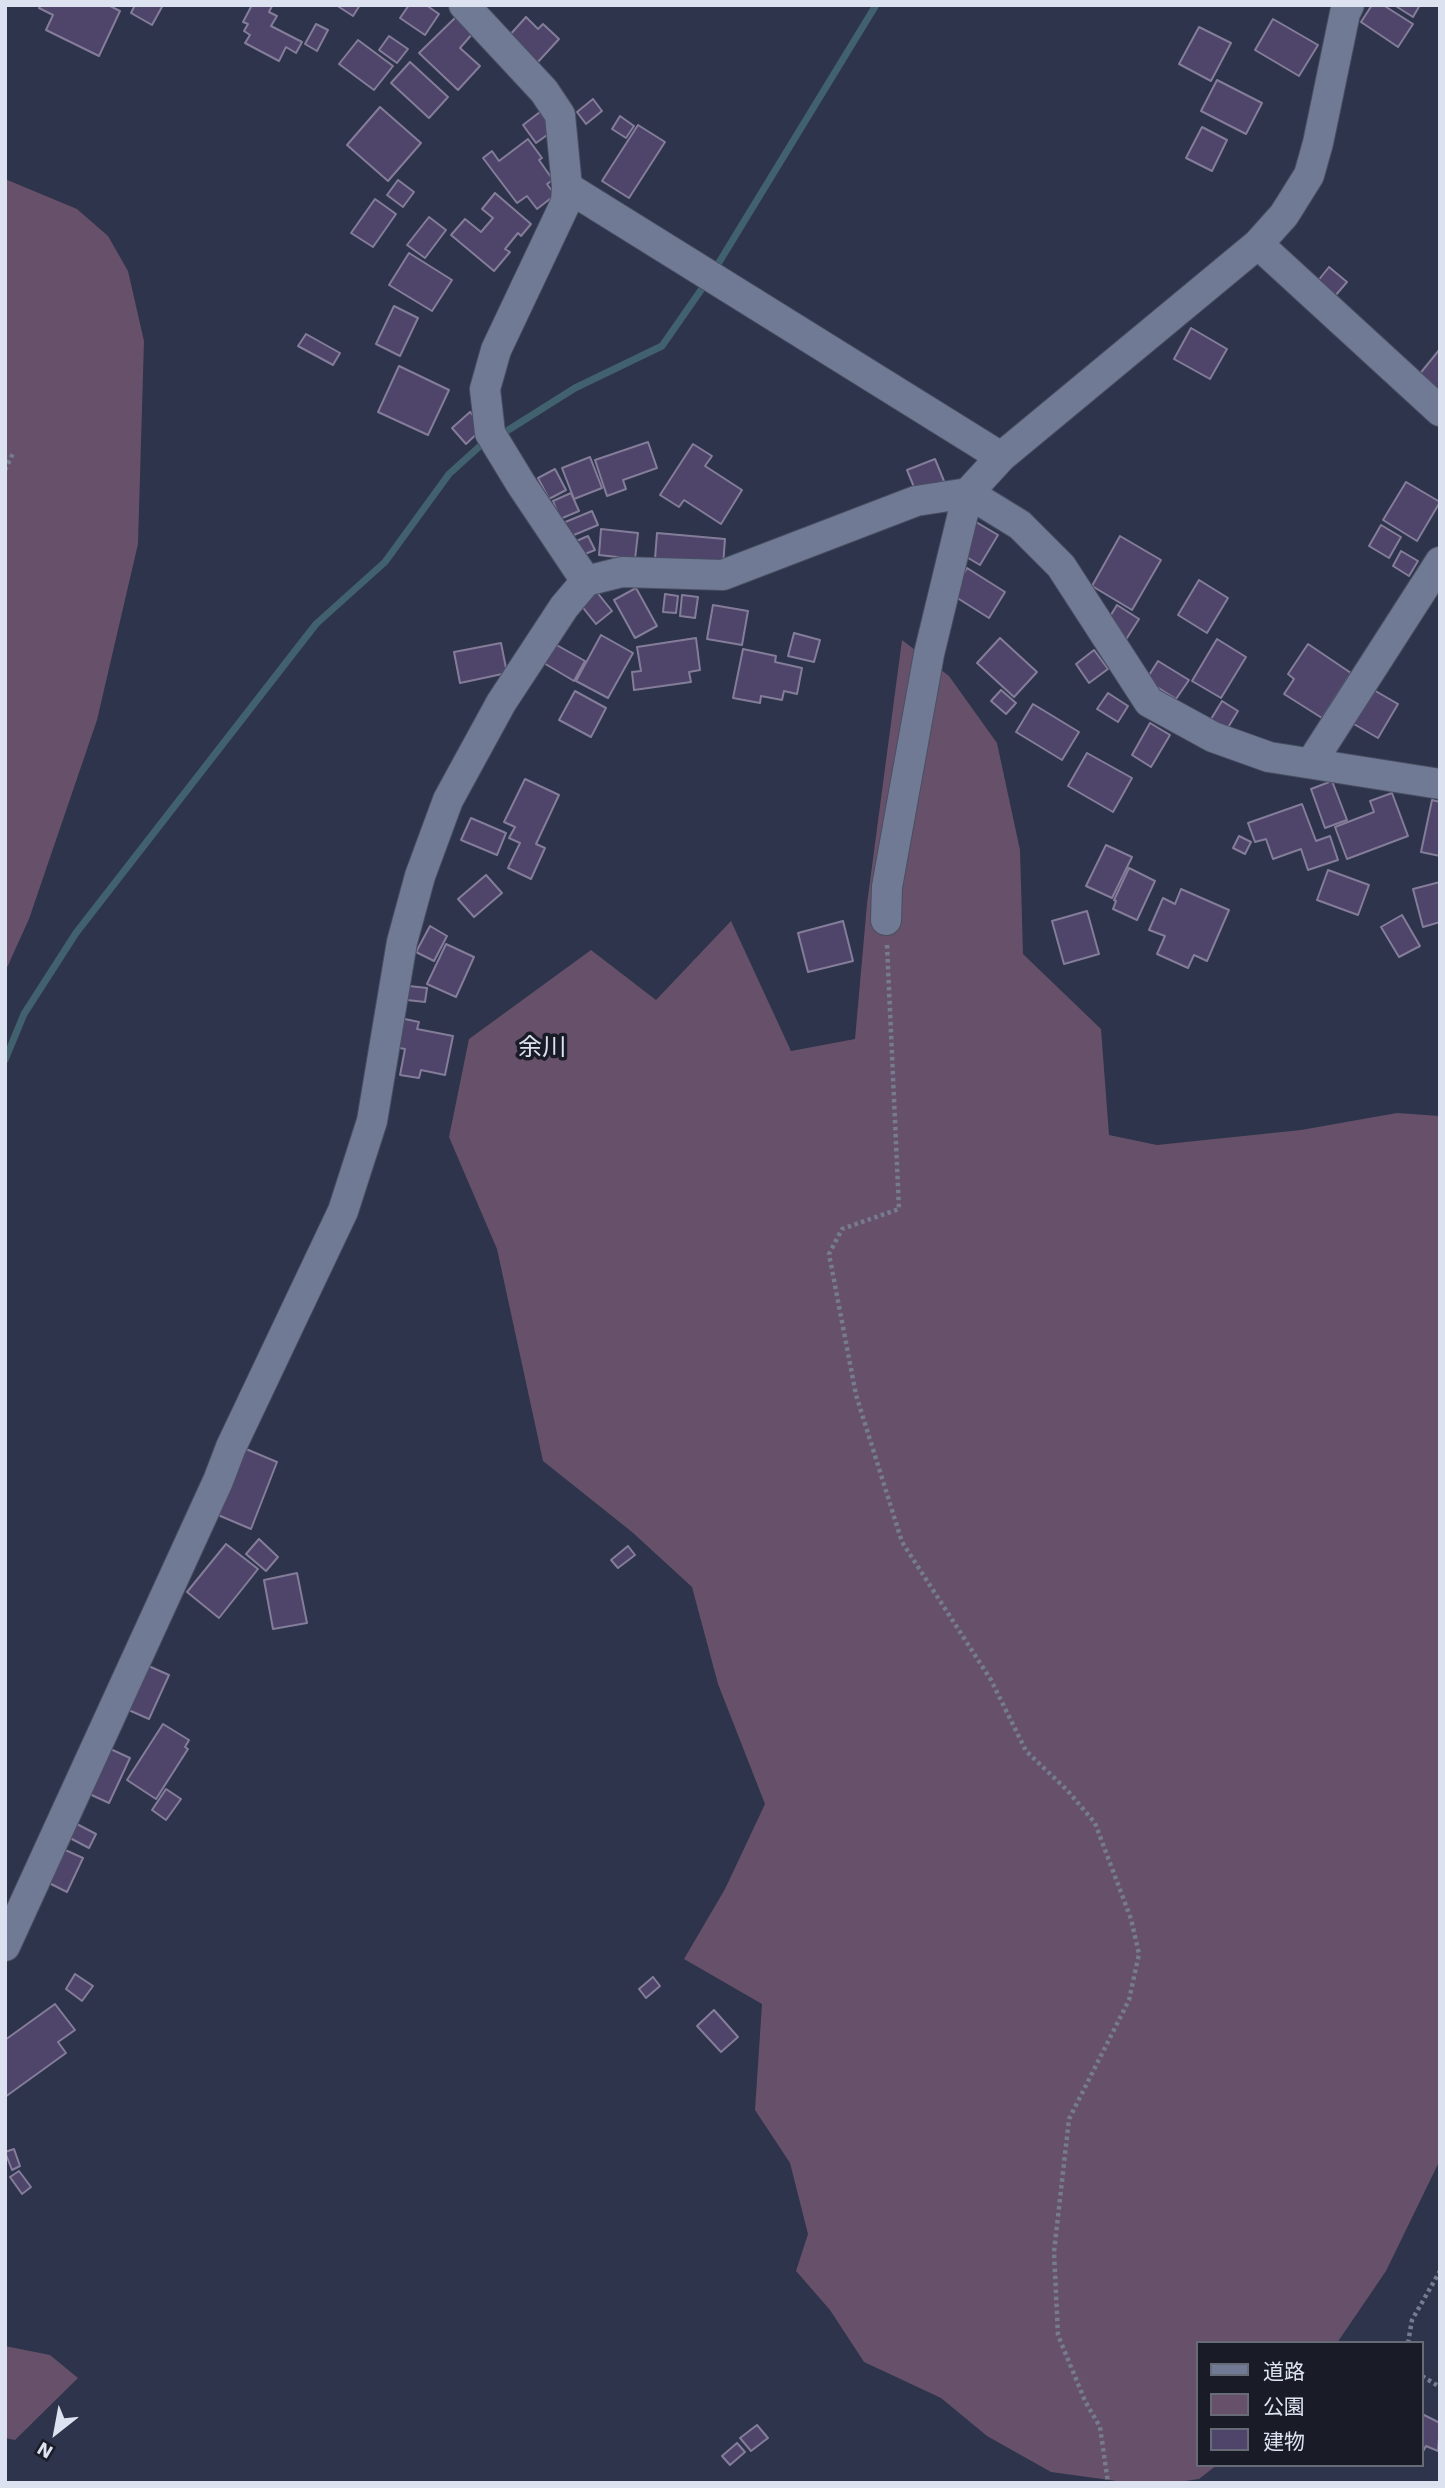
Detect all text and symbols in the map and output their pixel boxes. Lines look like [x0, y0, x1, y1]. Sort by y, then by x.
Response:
district label: 余川 [518, 1034, 566, 1062]
legend [1196, 2341, 1424, 2467]
text: 道路 [1263, 2359, 1305, 2384]
text: 公園 [1263, 2394, 1305, 2419]
north arrow [21, 2397, 91, 2467]
text: 建物 [1263, 2429, 1305, 2454]
text: N [33, 2437, 57, 2464]

